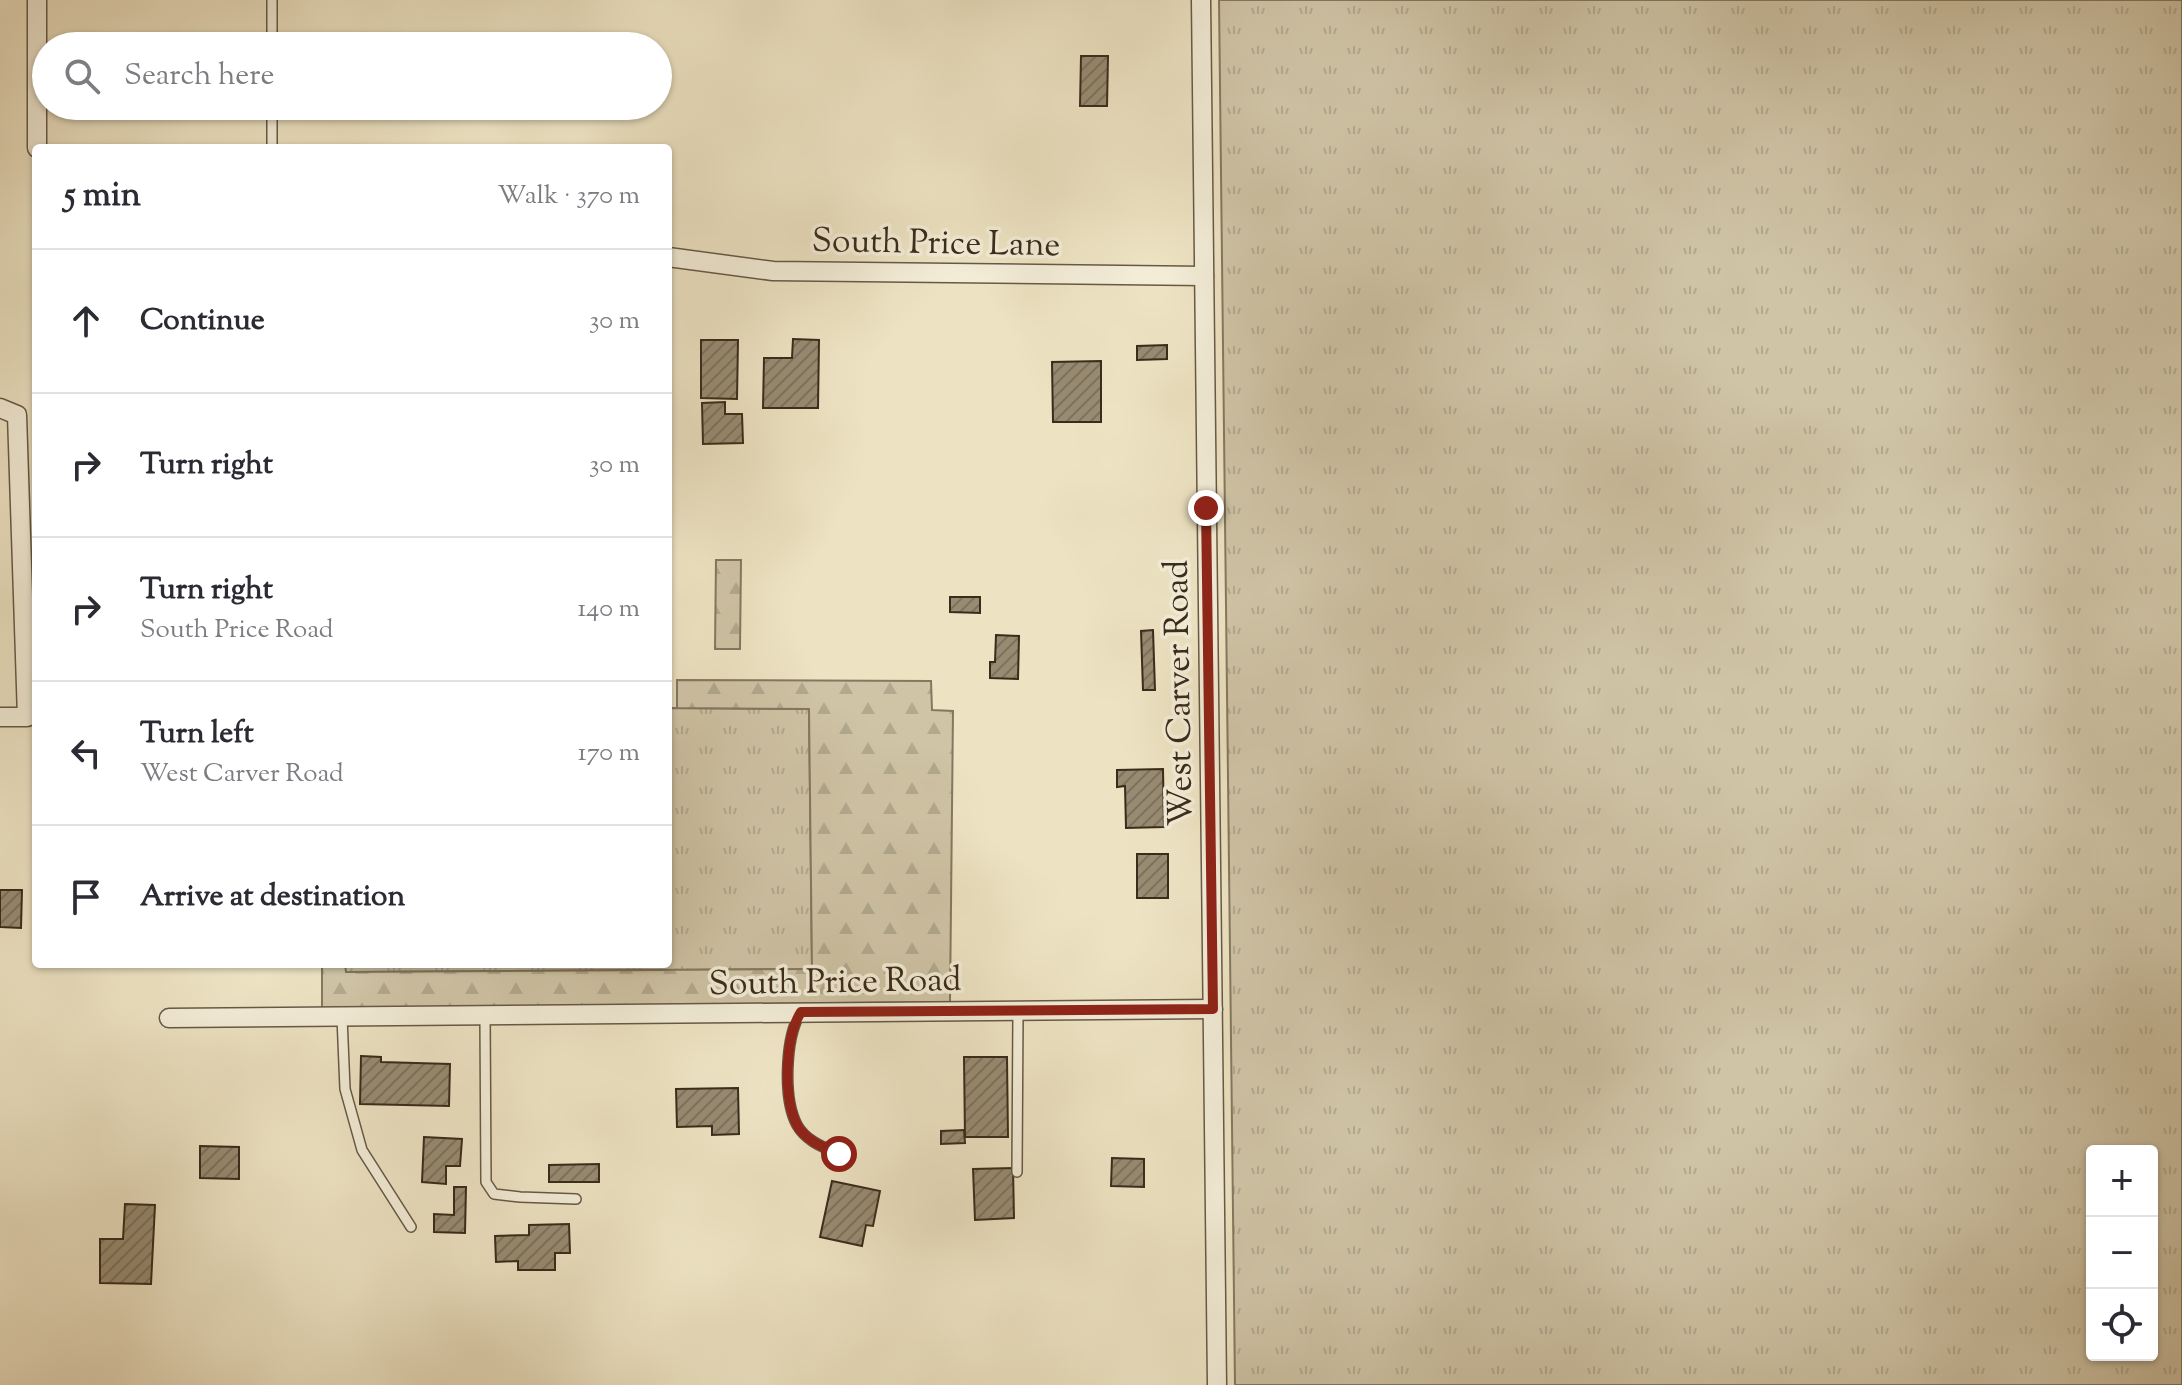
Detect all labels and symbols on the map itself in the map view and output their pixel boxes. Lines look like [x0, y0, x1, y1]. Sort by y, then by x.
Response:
street label: South Price Lane [811, 218, 1061, 271]
route end [1188, 490, 1224, 526]
street label: West Carver Road [1154, 559, 1207, 827]
street label: South Price Road [708, 957, 962, 1010]
route start [821, 1136, 857, 1172]

